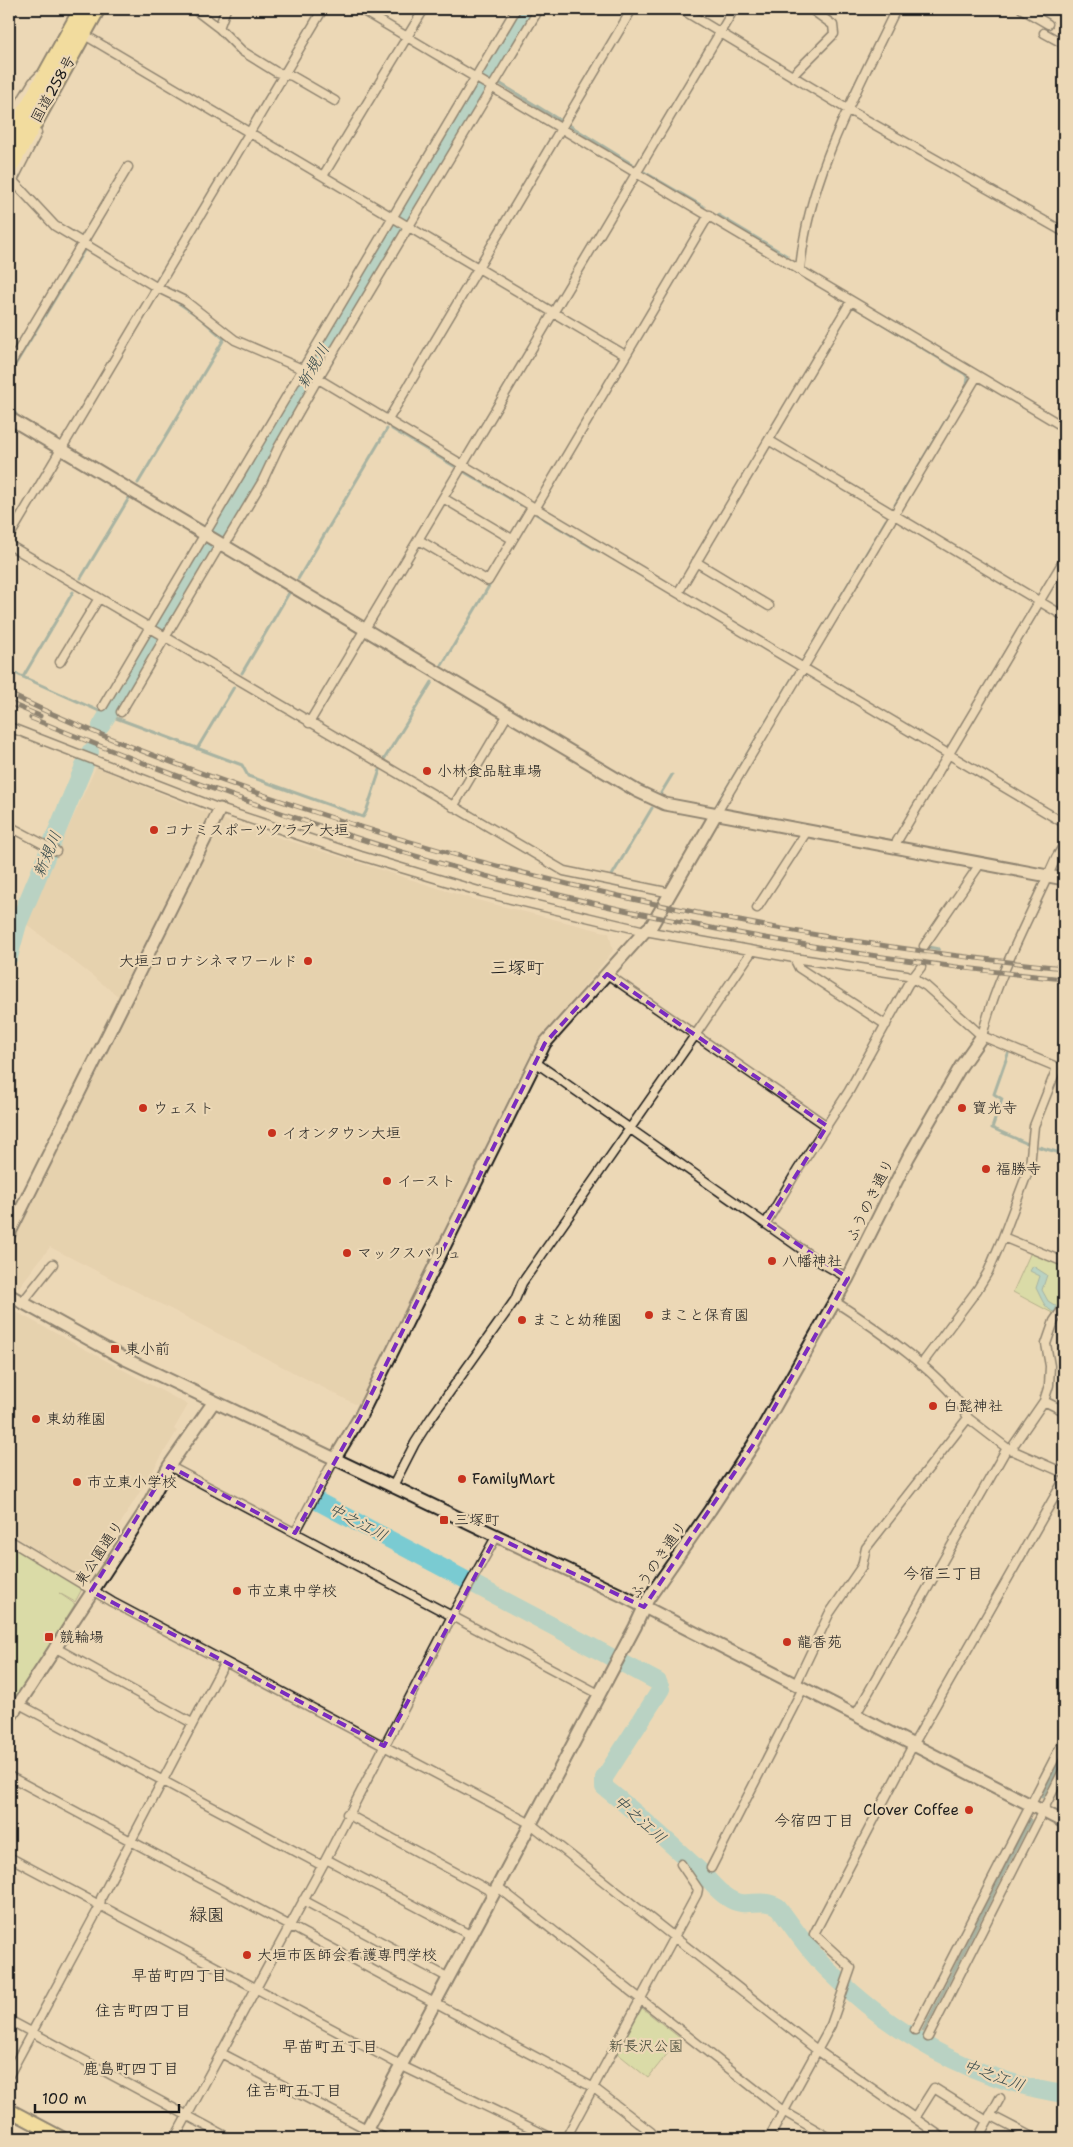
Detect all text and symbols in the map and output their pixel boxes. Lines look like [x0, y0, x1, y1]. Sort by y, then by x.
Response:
street label: 国道258号 [26, 52, 80, 126]
water label: 新規川 [292, 340, 334, 392]
place label: 小林食品駐車場 [437, 761, 542, 781]
marker: 小林食品駐車場 [421, 765, 433, 777]
place label: コナミスポーツクラブ 大垣 [164, 820, 349, 840]
marker: コナミスポーツクラブ 大垣 [148, 824, 160, 836]
water label: 新規川 [28, 828, 66, 880]
place label: 大垣コロナシネマワールド [119, 951, 298, 971]
marker: 大垣コロナシネマワールド [302, 955, 314, 967]
district label: 三塚町 [490, 956, 544, 980]
place label: ウェスト [153, 1098, 214, 1118]
place label: 寶光寺 [972, 1098, 1017, 1118]
marker: ウェスト [137, 1102, 149, 1114]
marker: 寶光寺 [956, 1102, 968, 1114]
place label: イオンタウン大垣 [282, 1123, 401, 1143]
marker: イオンタウン大垣 [266, 1127, 278, 1139]
street label: ふうのき通り [841, 1155, 899, 1245]
place label: 福勝寺 [996, 1159, 1041, 1179]
marker: 福勝寺 [980, 1163, 992, 1175]
place label: イースト [397, 1171, 456, 1191]
marker: イースト [381, 1175, 393, 1187]
place label: マックスバリュ [357, 1243, 462, 1263]
marker: マックスバリュ [341, 1247, 353, 1259]
place label: 八幡神社 [782, 1251, 842, 1271]
marker: 八幡神社 [766, 1255, 778, 1267]
place label: まこと保育園 [659, 1305, 749, 1325]
marker: まこと保育園 [643, 1309, 655, 1321]
place label: まこと幼稚園 [532, 1310, 622, 1330]
marker: まこと幼稚園 [516, 1314, 528, 1326]
place label: 東小前 [125, 1339, 170, 1359]
marker: 東小前 [109, 1343, 121, 1355]
place label: 白髭神社 [943, 1396, 1003, 1416]
marker: 白髭神社 [927, 1400, 939, 1412]
place label: 東幼稚園 [46, 1409, 106, 1429]
marker: 東幼稚園 [30, 1413, 42, 1425]
place label: FamilyMart [472, 1469, 555, 1489]
place label: 市立東小学校 [87, 1472, 177, 1492]
marker: FamilyMart [456, 1473, 468, 1485]
marker: 市立東小学校 [71, 1476, 83, 1488]
water label: 中之江川 [325, 1498, 391, 1546]
place label: 三塚町 [454, 1510, 500, 1530]
marker: 三塚町 [438, 1514, 450, 1526]
street label: 東公園通り [70, 1516, 128, 1590]
street label: ふうのき通り [625, 1517, 691, 1603]
district label: 今宿三丁目 [903, 1563, 983, 1584]
place label: 市立東中学校 [247, 1581, 337, 1601]
marker: 市立東中学校 [231, 1585, 243, 1597]
place label: 競輪場 [59, 1627, 104, 1647]
marker: 競輪場 [43, 1631, 55, 1643]
place label: 龍香苑 [797, 1632, 842, 1652]
marker: 龍香苑 [781, 1636, 793, 1648]
water label: 中之江川 [609, 1790, 671, 1848]
place label: Clover Coffee [863, 1800, 959, 1820]
marker: Clover Coffee [963, 1804, 975, 1816]
district label: 今宿四丁目 [774, 1810, 854, 1831]
district label: 緑園 [189, 1903, 225, 1927]
place label: 大垣市医師会看護専門学校 [257, 1945, 437, 1965]
marker: 大垣市医師会看護専門学校 [241, 1949, 253, 1961]
district label: 早苗町四丁目 [131, 1965, 227, 1986]
district label: 住吉町四丁目 [95, 2000, 191, 2021]
district label: 早苗町五丁目 [282, 2036, 378, 2057]
park label: 新長沢公園 [608, 2036, 684, 2056]
water label: 中之江川 [960, 2054, 1028, 2096]
district label: 鹿島町四丁目 [83, 2058, 179, 2079]
district label: 住吉町五丁目 [246, 2080, 342, 2101]
scale bar [35, 2082, 179, 2114]
text: 100 m [42, 2089, 87, 2109]

